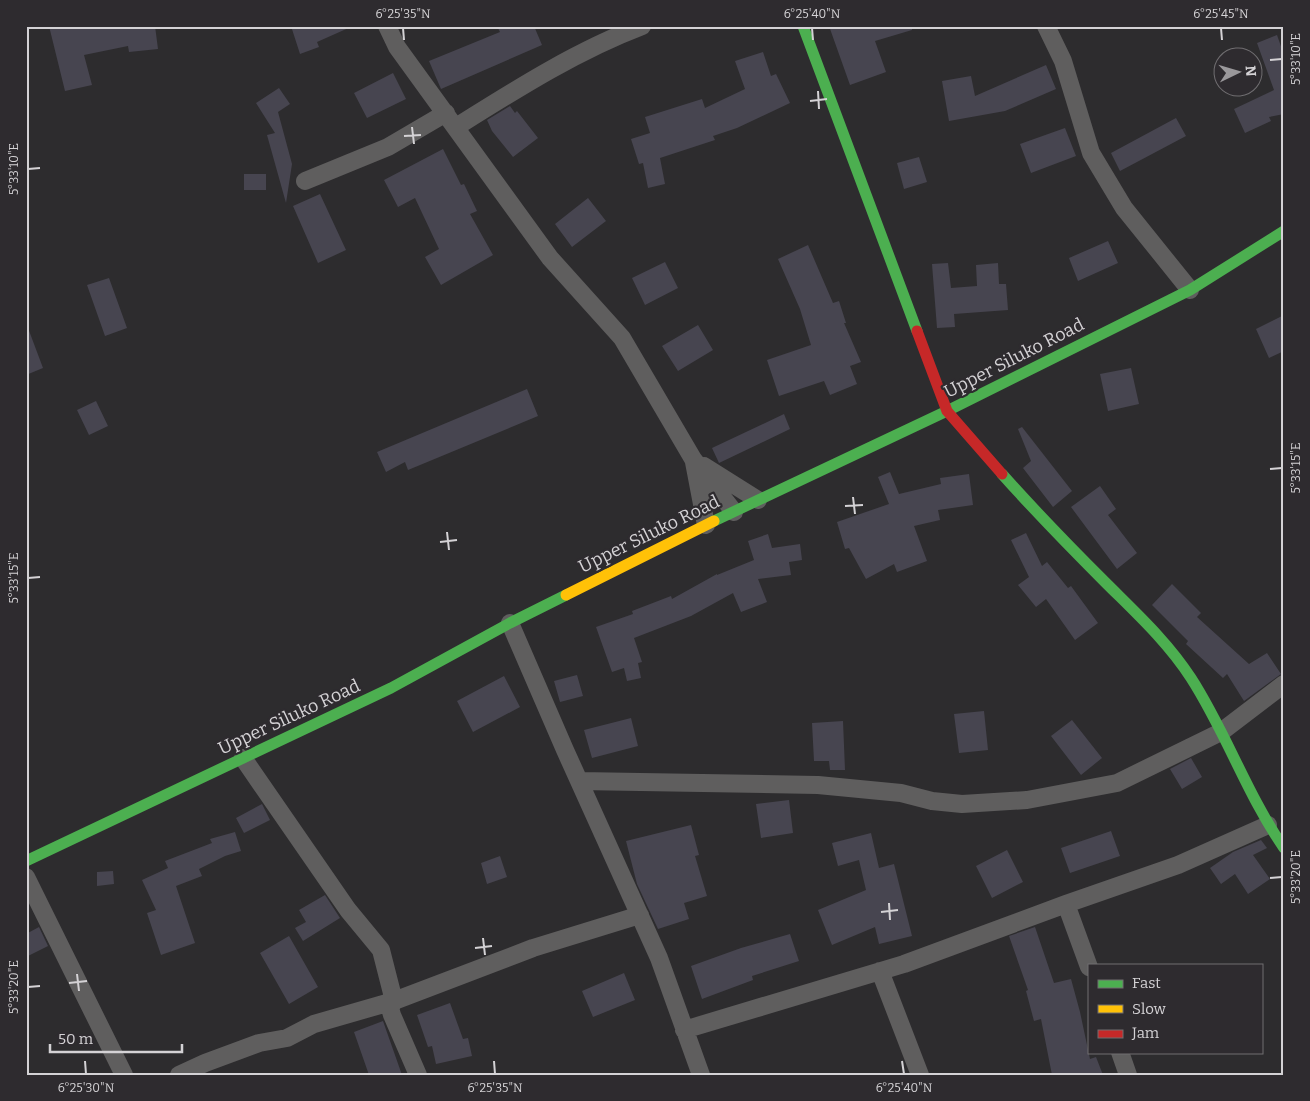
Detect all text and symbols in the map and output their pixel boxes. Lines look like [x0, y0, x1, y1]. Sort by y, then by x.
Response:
text: 6°25'35"N [375, 7, 431, 21]
text: 6°25'40"N [784, 7, 841, 21]
text: 6°25'45"N [1193, 7, 1249, 21]
text: 5°33'10"E [1289, 33, 1303, 85]
north arrow [1212, 48, 1262, 98]
text: N [1242, 65, 1259, 77]
text: 5°33'10"E [7, 143, 21, 195]
street label: Upper Siluko Road [940, 313, 1088, 403]
text: 5°33'15"E [1289, 443, 1303, 493]
street label: Upper Siluko Road [575, 490, 723, 578]
text: 5°33'15"E [7, 553, 21, 603]
street label: Upper Siluko Road [215, 674, 364, 760]
text: 5°33'20"E [1289, 850, 1303, 904]
text: 5°33'20"E [7, 960, 21, 1014]
legend [1088, 964, 1262, 1054]
text: Fast [1132, 974, 1161, 992]
text: Slow [1132, 1000, 1167, 1018]
scale bar [50, 1021, 182, 1053]
text: Jam [1131, 1024, 1160, 1042]
text: 50 m [58, 1030, 94, 1048]
text: 6°25'30"N [58, 1081, 115, 1095]
text: 6°25'35"N [467, 1081, 523, 1095]
text: 6°25'40"N [876, 1081, 933, 1095]

